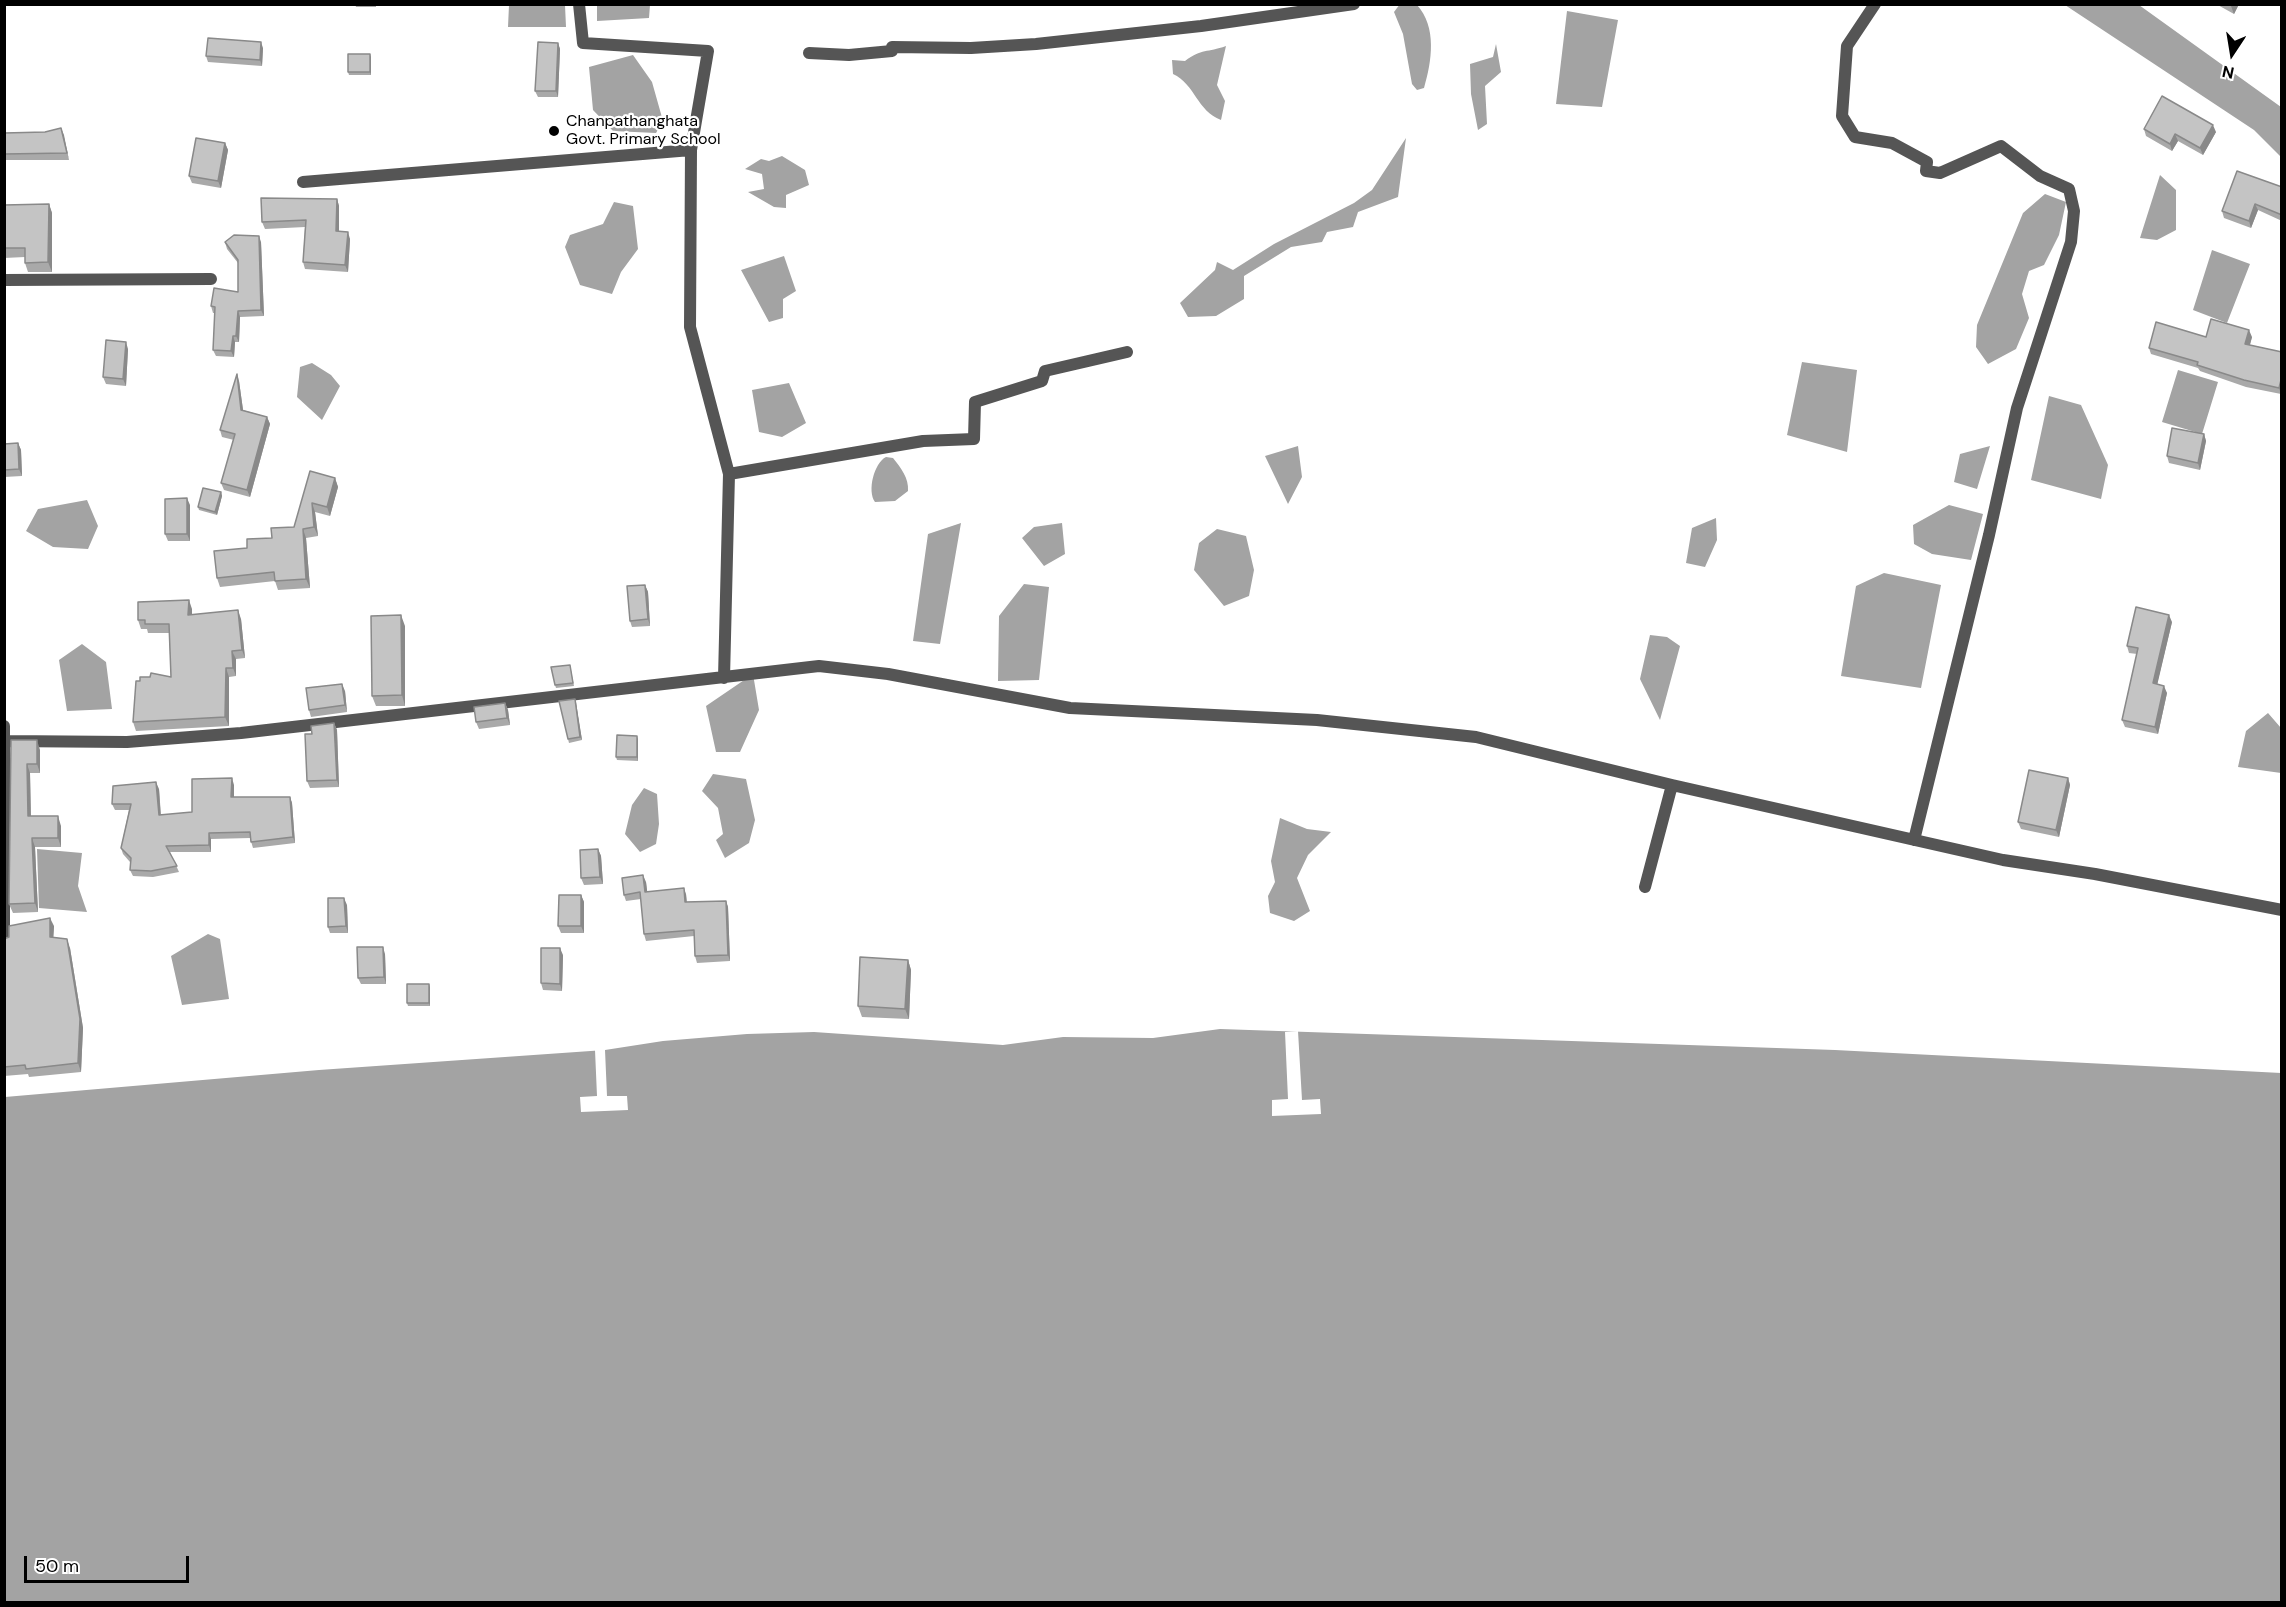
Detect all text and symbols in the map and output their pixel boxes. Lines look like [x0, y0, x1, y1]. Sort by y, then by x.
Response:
north arrow [2202, 24, 2262, 84]
text: N [2220, 61, 2236, 84]
place label: Chanpathanghata Govt. Primary School [566, 112, 721, 150]
marker: Chanpathanghata Govt. Primary School [547, 124, 561, 138]
scale bar [27, 1544, 192, 1582]
text: 50 m [35, 1554, 79, 1578]

